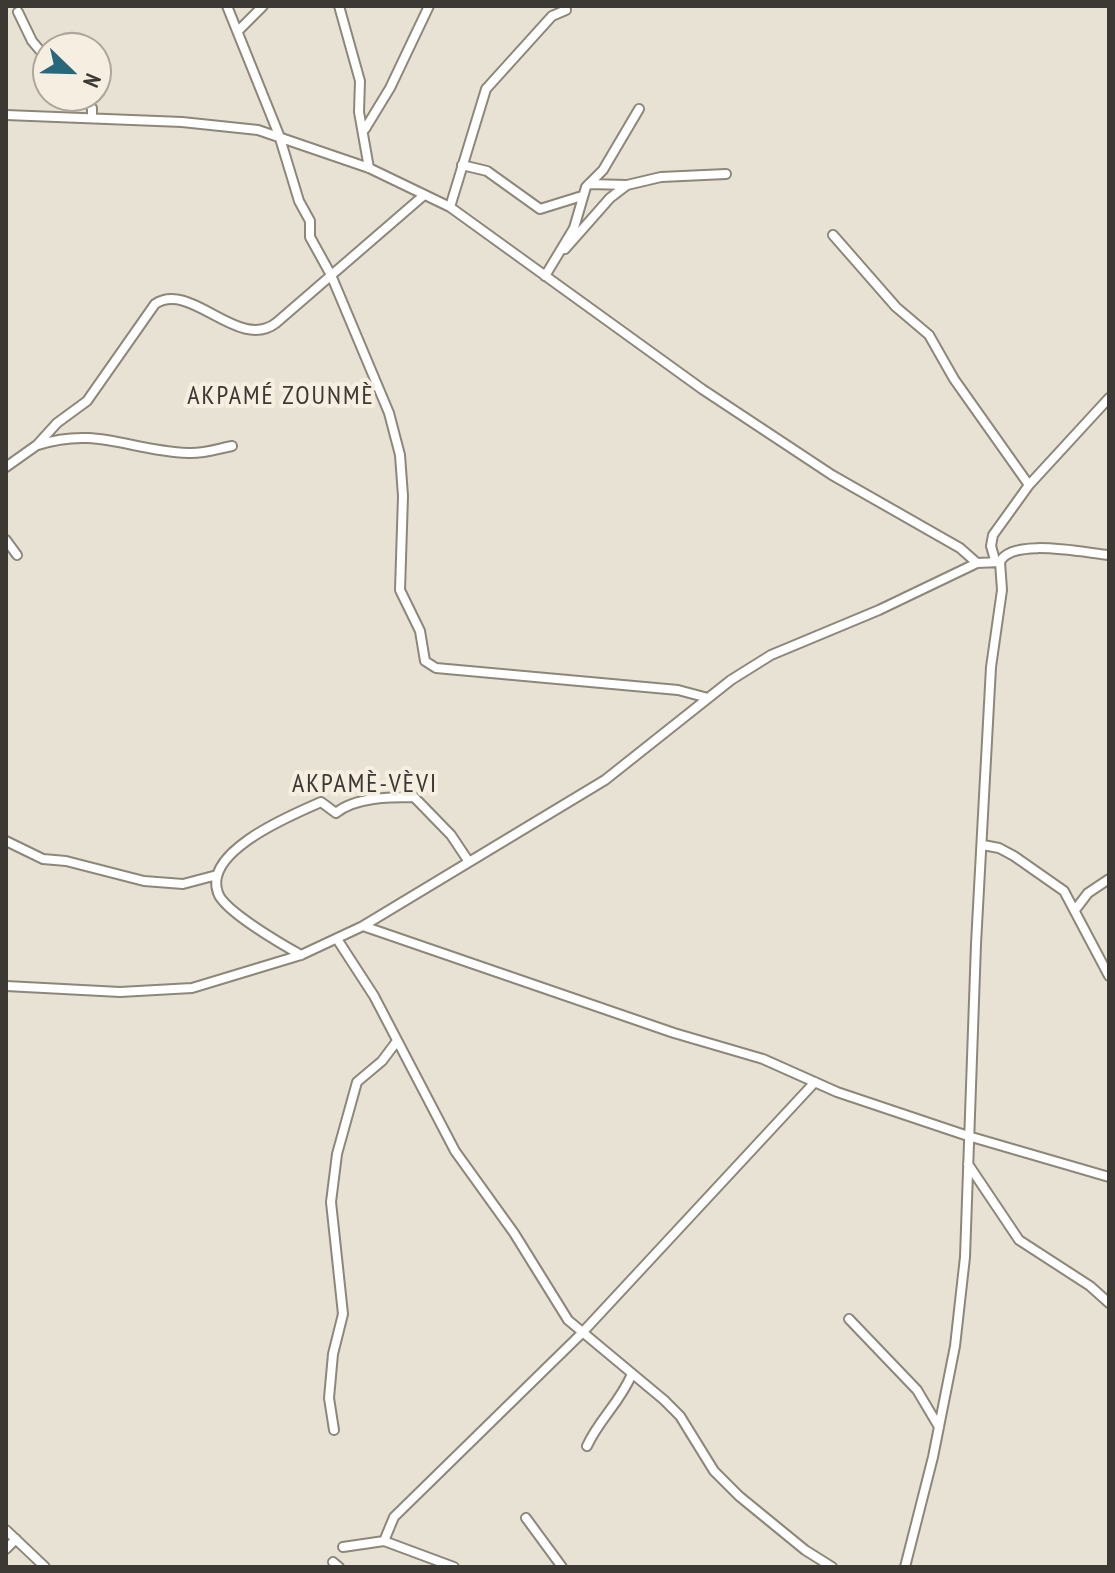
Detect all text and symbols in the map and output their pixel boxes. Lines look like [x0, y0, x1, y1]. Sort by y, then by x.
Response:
north arrow [32, 32, 112, 112]
text: N [77, 70, 107, 92]
district label: AKPAMÉ ZOUNMÈ [187, 381, 375, 413]
district label: AKPAMÈ-VÈVI [292, 769, 438, 801]

